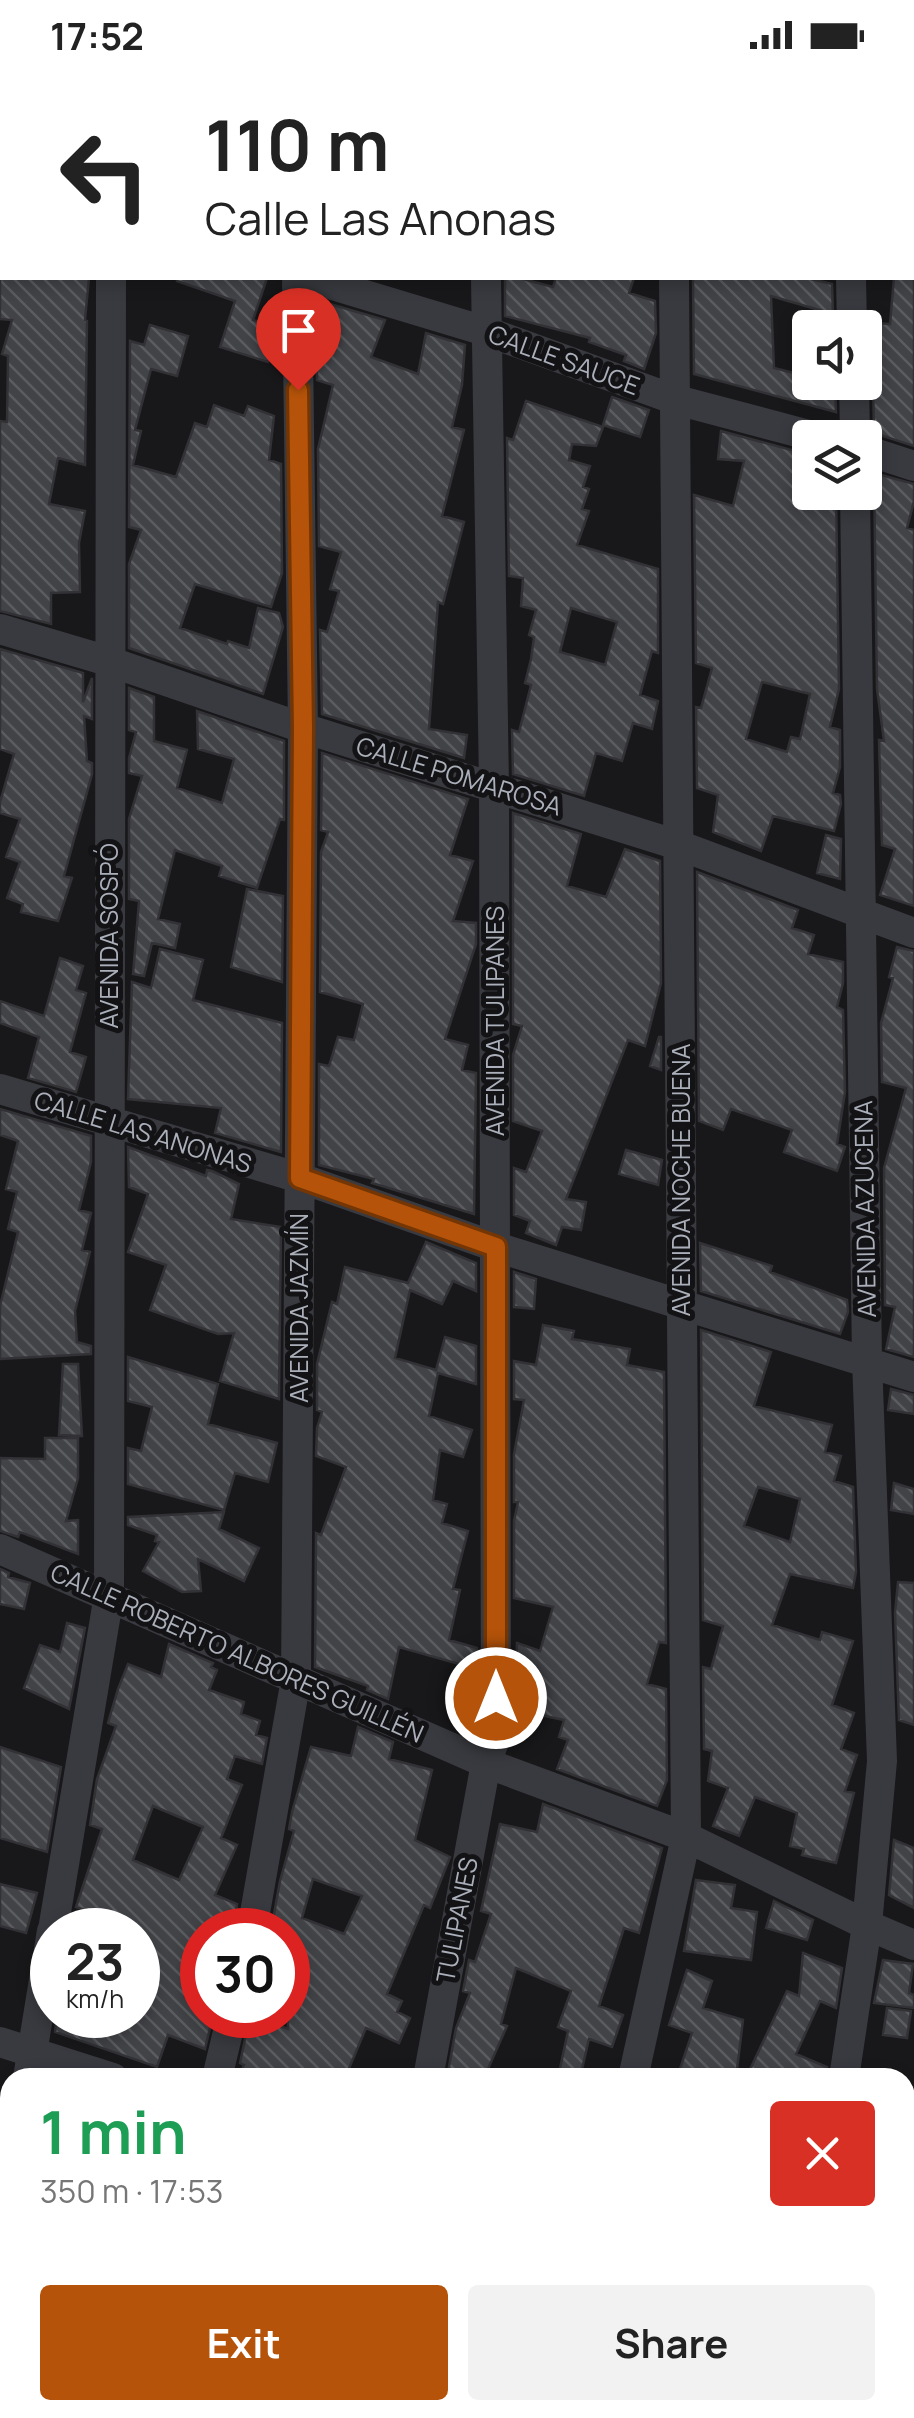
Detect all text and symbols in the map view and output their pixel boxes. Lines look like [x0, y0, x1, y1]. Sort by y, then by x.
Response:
text: 17:52 [50, 9, 144, 61]
text: 110 m [205, 96, 389, 192]
icon: left [40, 110, 170, 240]
text: Calle Las Anonas [205, 187, 556, 249]
pin [256, 288, 341, 391]
icon: arrive [271, 303, 326, 358]
map controls [792, 310, 882, 510]
button: sound [792, 310, 882, 400]
street label: CALLE SAUCE [484, 316, 645, 403]
button: layers [792, 420, 882, 510]
street label: CALLE POMAROSA [352, 728, 566, 823]
street label: AVENIDA SOSPÓ [91, 843, 126, 1029]
street label: AVENIDA TULIPANES [477, 906, 512, 1136]
street label: AVENIDA NOCHE BUENA [663, 1043, 698, 1317]
street label: CALLE LAS ANONAS [30, 1082, 256, 1181]
street label: AVENIDA AZUCENA [845, 1100, 884, 1318]
street label: AVENIDA JAZMÍN [281, 1213, 316, 1403]
street label: CALLE ROBERTO ALBORES GUILLÉN [45, 1554, 429, 1751]
position arrow [444, 1646, 548, 1750]
street label: TULIPANES [427, 1854, 486, 1986]
speed limit sign: 30 [180, 1908, 310, 2038]
text: 23 [66, 1927, 124, 1995]
text: km/h [66, 1981, 124, 2016]
text: 1 min [40, 2090, 187, 2172]
button: close [770, 2101, 875, 2206]
text: 350 m · 17:53 [40, 2169, 224, 2213]
button: Exit [40, 2285, 448, 2400]
button: Share [468, 2285, 875, 2400]

